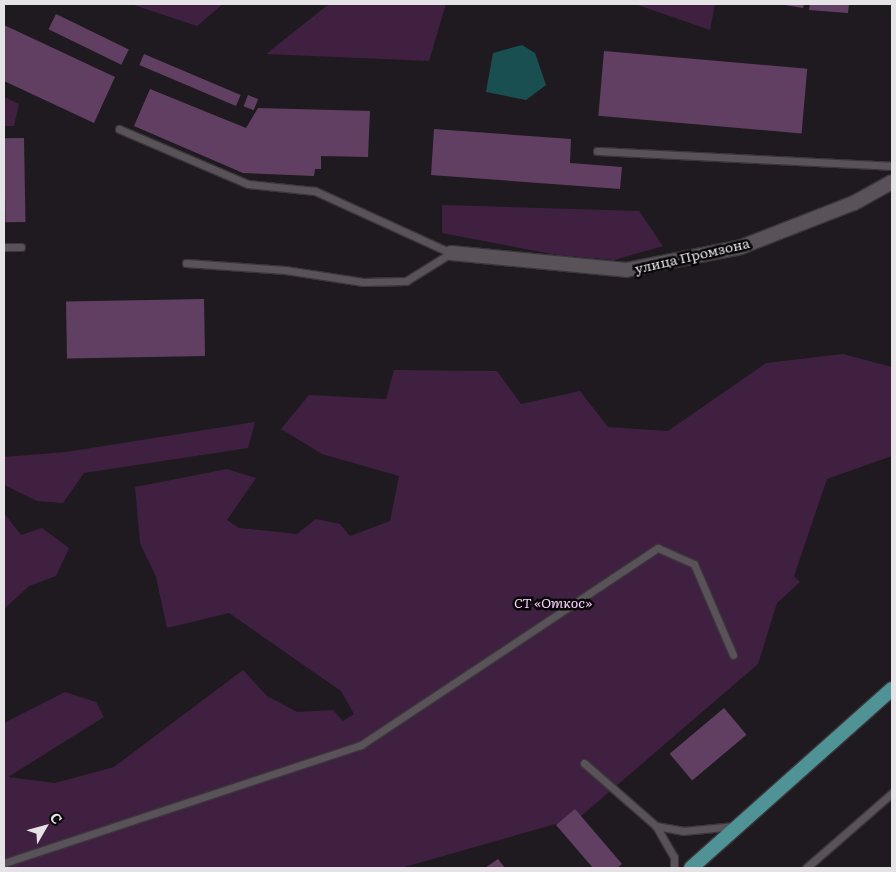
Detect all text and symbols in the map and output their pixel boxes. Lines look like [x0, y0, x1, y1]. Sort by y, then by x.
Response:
street label: улица Промзона [633, 234, 751, 276]
park label: СТ «Откос» [514, 594, 592, 610]
north arrow [20, 802, 70, 852]
text: С [46, 808, 68, 828]

